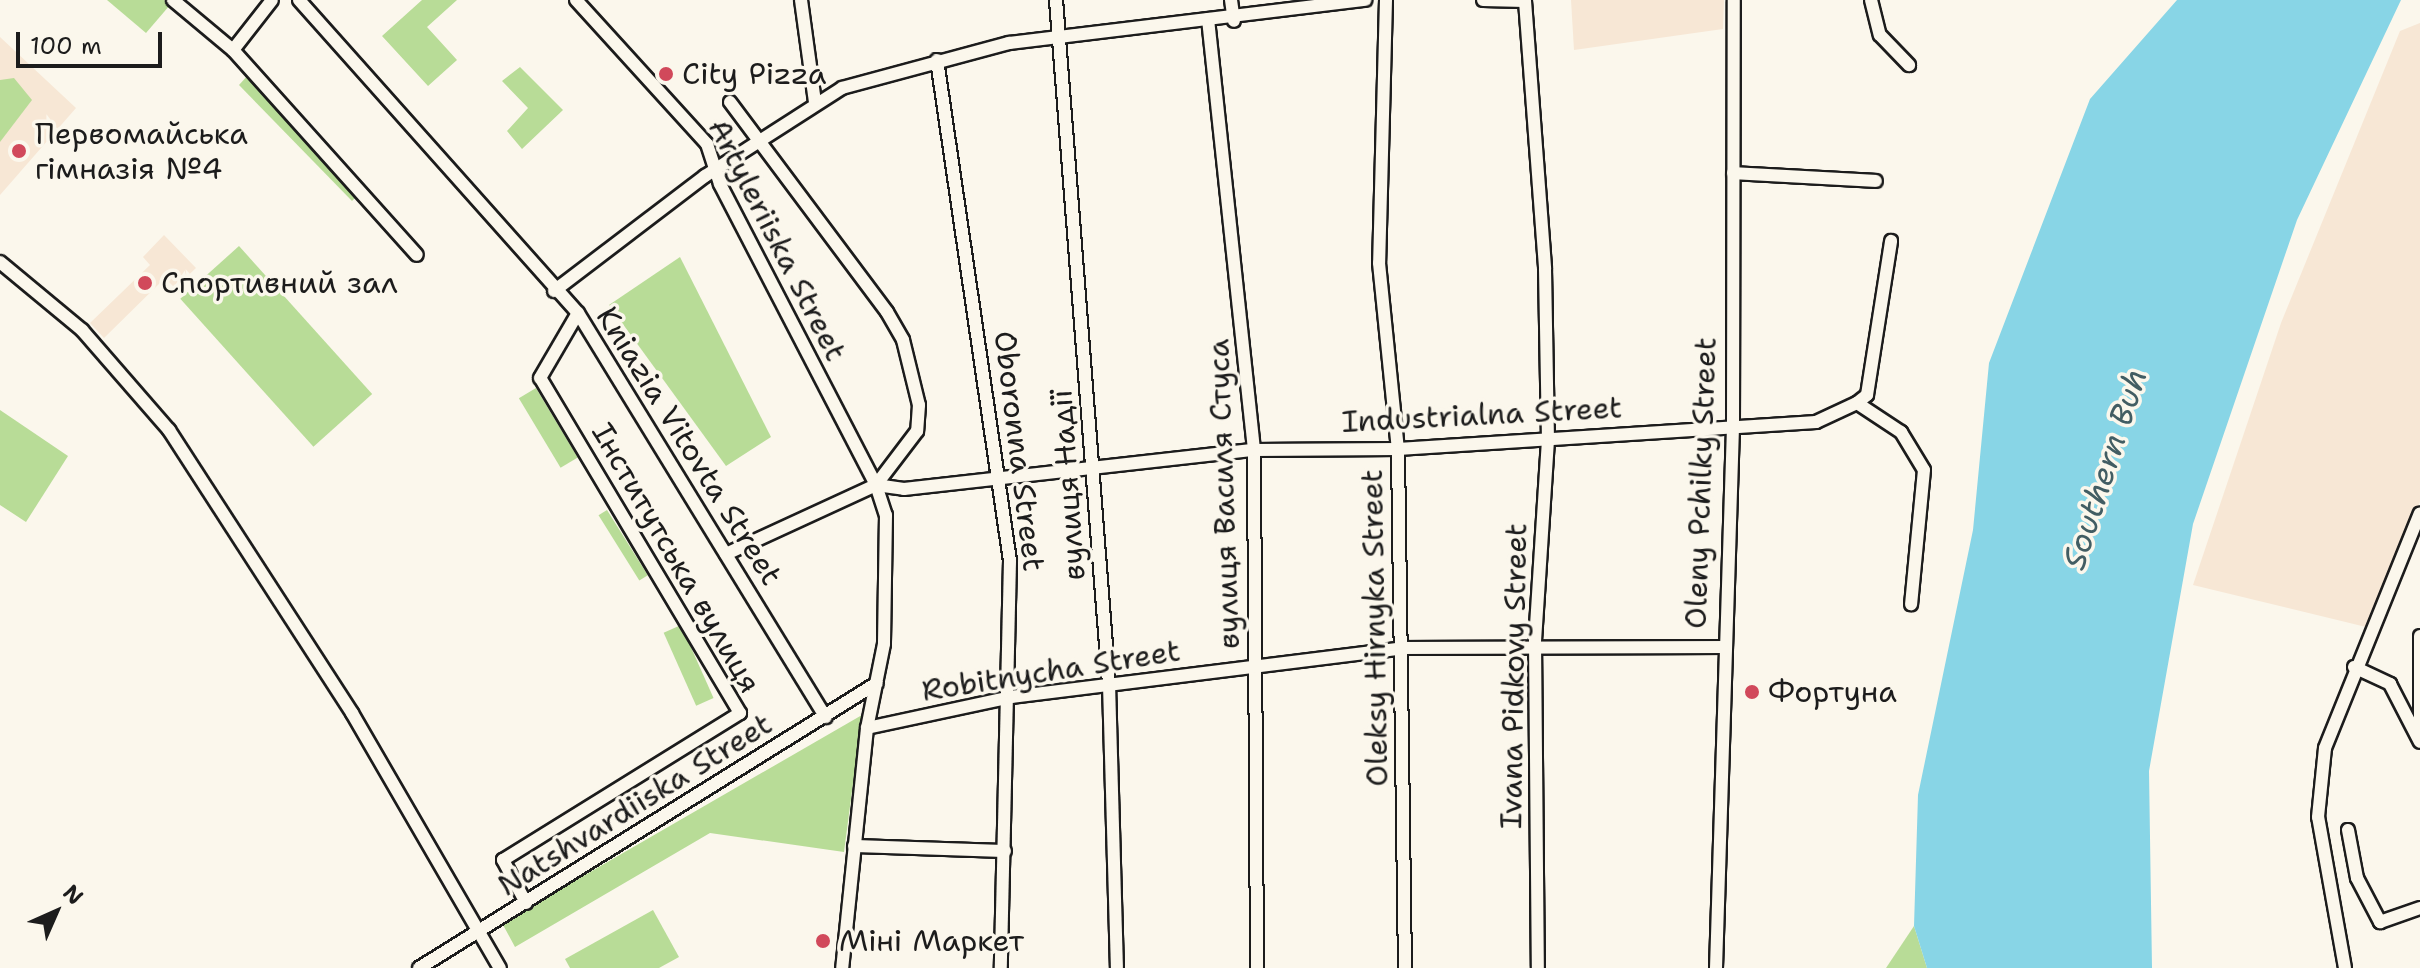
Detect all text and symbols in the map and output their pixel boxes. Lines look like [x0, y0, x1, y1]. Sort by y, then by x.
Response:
scale bar [20, 16, 166, 66]
text: 100 m [30, 30, 102, 62]
place label: City Pizza [682, 56, 826, 92]
marker: City Pizza [657, 65, 675, 83]
street label: Artyleriiska Street [700, 113, 854, 367]
place label: Первомайська гімназія №4 [35, 116, 248, 186]
marker: Первомайська гімназія №4 [10, 142, 28, 160]
place label: Спортивний зал [161, 265, 398, 301]
marker: Спортивний зал [136, 274, 154, 292]
street label: Kniazia Vitovta Street [589, 300, 789, 592]
street label: Oboronna Street [986, 329, 1052, 573]
street label: Oleny Pchilky Street [1678, 337, 1724, 629]
street label: вулиця Василя Стуса [1201, 338, 1247, 650]
water label: Southern Buh [2055, 364, 2155, 574]
street label: вулиця Надії [1043, 388, 1093, 582]
street label: Industrialna Street [1341, 390, 1623, 440]
street label: Інститутська вулиця [584, 417, 768, 699]
street label: Oleksy Hirnyka Street [1354, 469, 1396, 787]
street label: Ivana Pidkovy Street [1493, 523, 1535, 829]
street label: Robitnycha Street [919, 633, 1183, 709]
place label: Фортуна [1768, 674, 1897, 710]
marker: Фортуна [1743, 683, 1761, 701]
street label: Natshvardiiska Street [491, 706, 779, 904]
north arrow [16, 872, 96, 952]
text: N [57, 878, 90, 911]
place label: Міні Маркет [839, 923, 1024, 959]
marker: Міні Маркет [814, 932, 832, 950]

